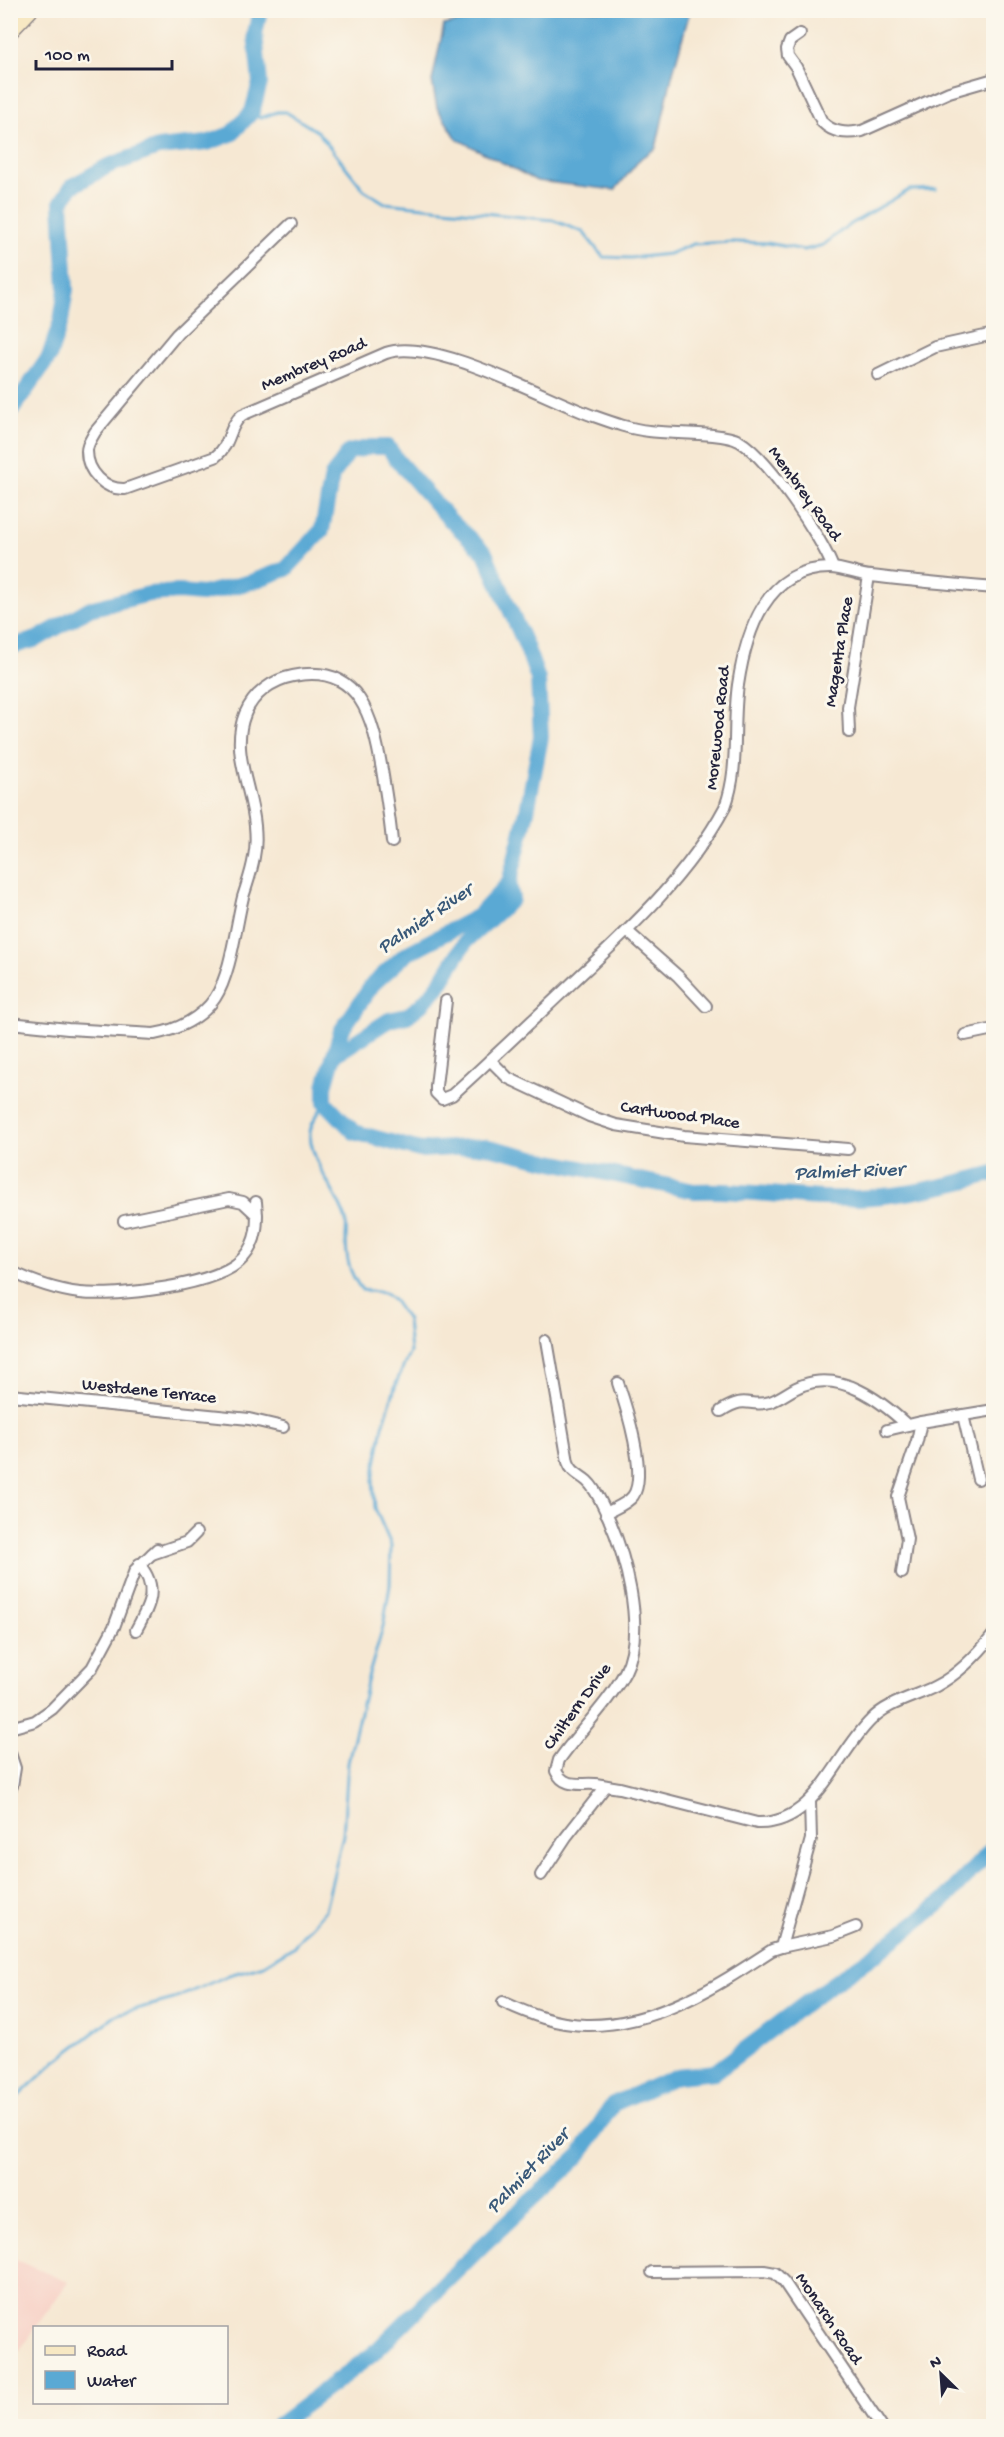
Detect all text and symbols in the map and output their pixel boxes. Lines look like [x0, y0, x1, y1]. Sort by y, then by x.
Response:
scale bar [36, 33, 172, 71]
text: 100 m [44, 46, 90, 67]
street label: Membrey Road [258, 333, 371, 397]
street label: Membrey Road [763, 442, 846, 547]
street label: Magenta Place [821, 595, 859, 709]
street label: Morewood Road [702, 664, 736, 791]
water label: Palmiet River [374, 878, 481, 960]
street label: Cartwood Place [619, 1097, 742, 1135]
water label: Palmiet River [794, 1159, 908, 1186]
street label: Westdene Terrace [81, 1375, 218, 1410]
street label: Chiltern Drive [539, 1659, 617, 1755]
water label: Palmiet River [483, 2122, 578, 2219]
street label: Monarch Road [790, 2269, 867, 2370]
legend [33, 2326, 228, 2404]
text: Road [87, 2342, 128, 2363]
north arrow [911, 2344, 971, 2404]
text: N [927, 2353, 945, 2374]
text: Water [87, 2372, 137, 2393]

